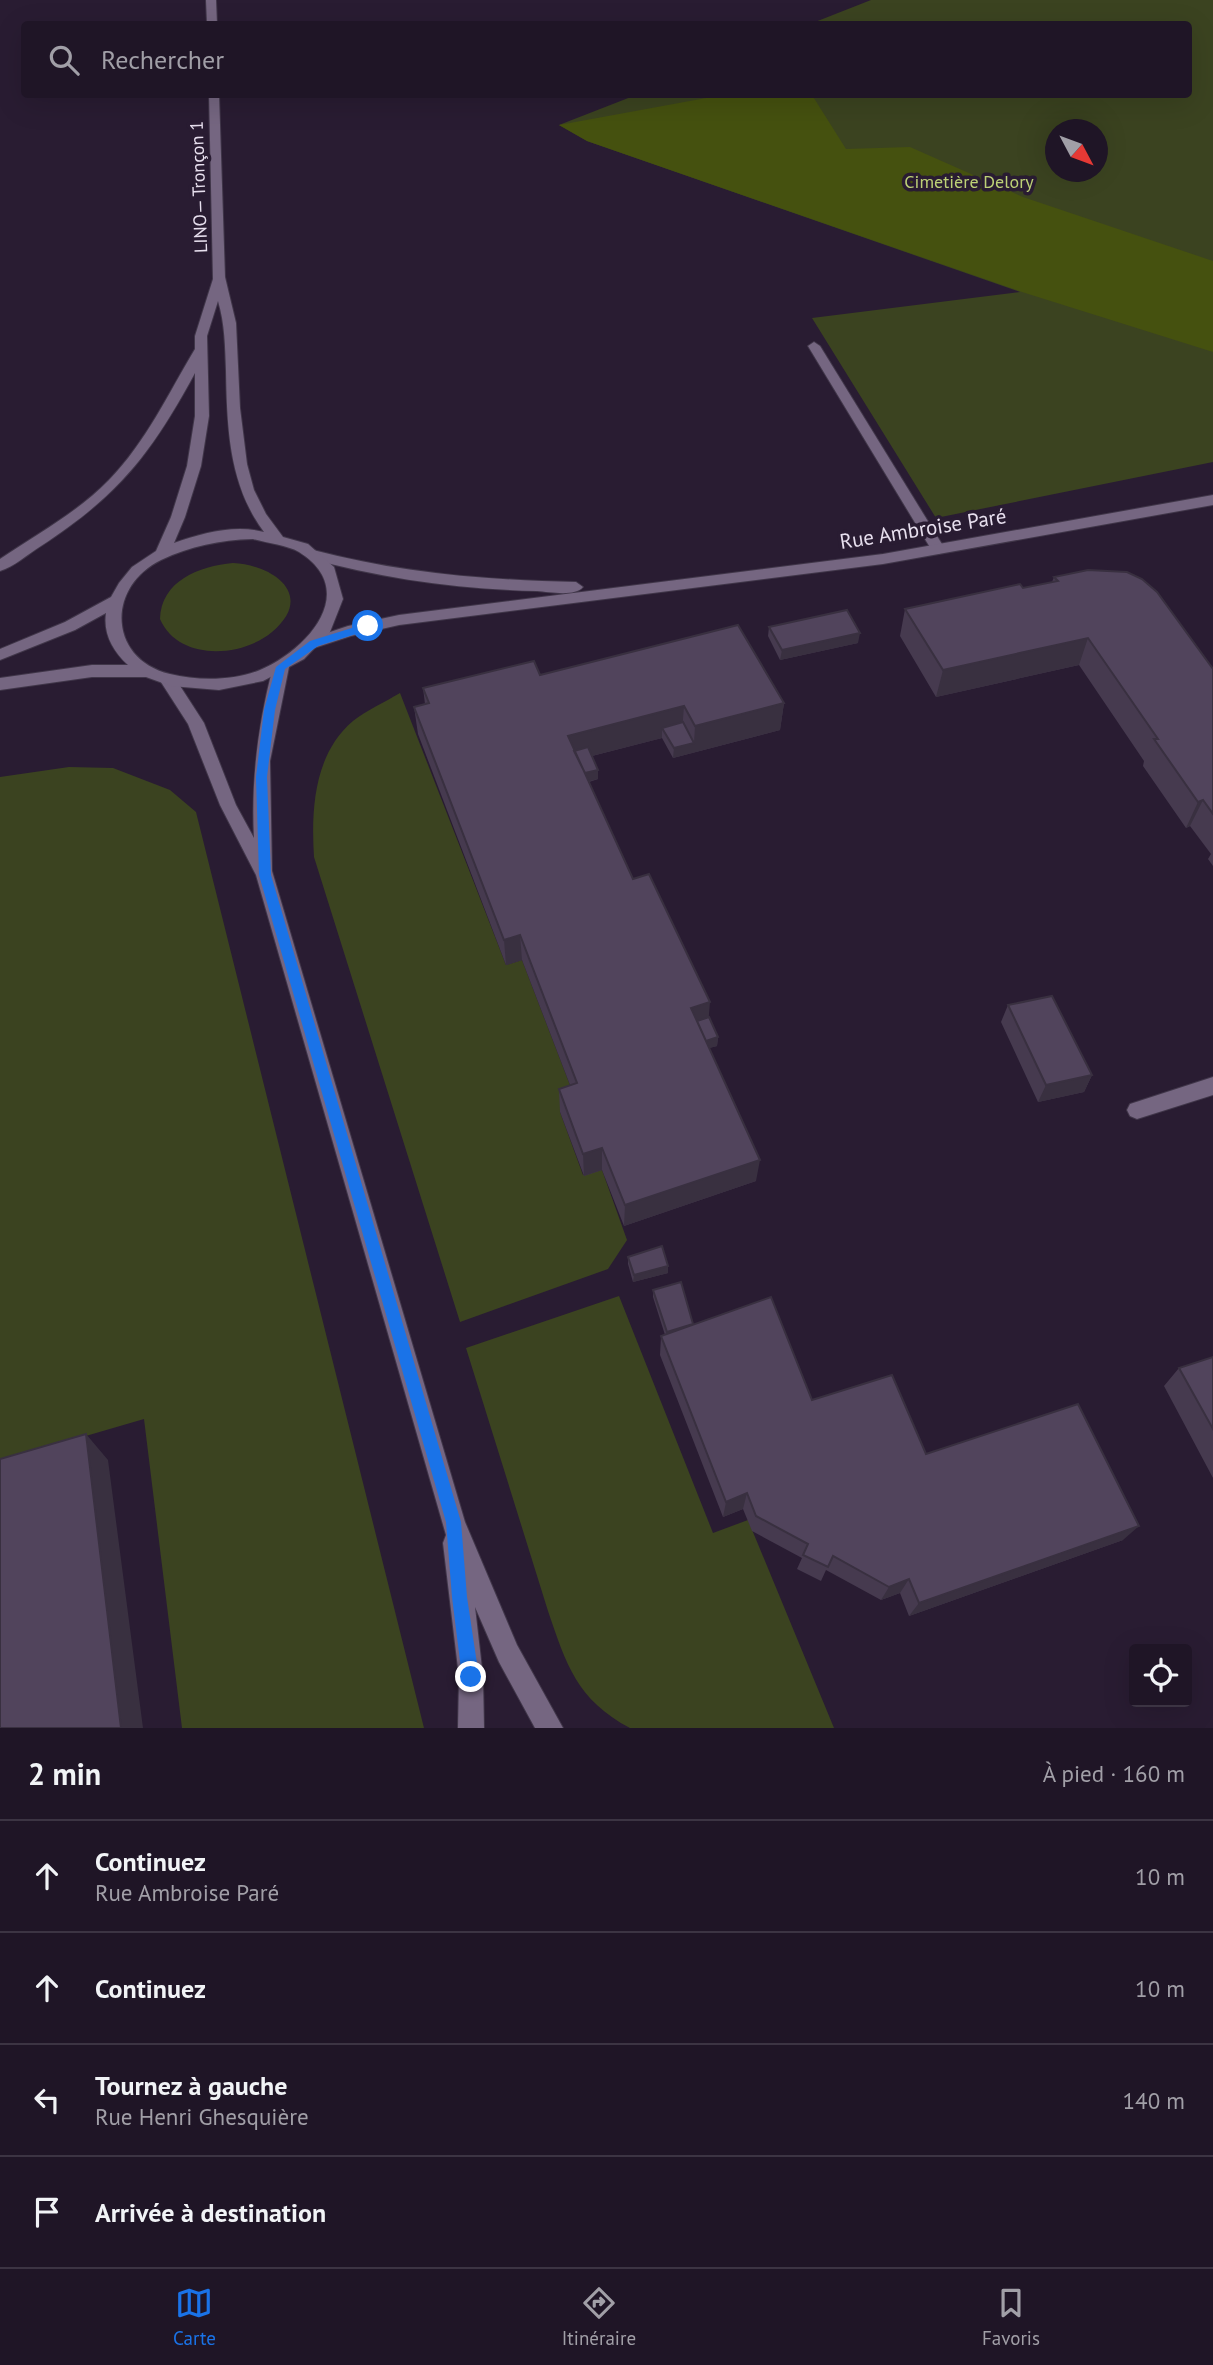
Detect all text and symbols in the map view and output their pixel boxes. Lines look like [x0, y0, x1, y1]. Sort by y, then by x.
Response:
search box [21, 21, 1192, 98]
icon: search [45, 41, 83, 79]
text: Rechercher [101, 43, 224, 76]
north arrow [1045, 119, 1108, 182]
street label: LINO— Tronçon 1 [185, 121, 212, 253]
park label: Cimetière Delory [904, 170, 1034, 193]
street label: Rue Ambroise Paré [838, 502, 1008, 555]
route start [352, 610, 383, 641]
map controls [1129, 1644, 1192, 1707]
button: locate [1129, 1644, 1192, 1707]
route end [455, 1661, 486, 1692]
text: 2 min [28, 1754, 101, 1793]
text: À pied · 160 m [1043, 1759, 1185, 1788]
text: Continuez [95, 1845, 206, 1878]
icon: ahead [28, 1857, 66, 1895]
text: 10 m [1135, 1862, 1185, 1891]
text: Rue Ambroise Paré [95, 1878, 279, 1907]
icon: ahead [28, 1969, 66, 2007]
text: Continuez [95, 1972, 206, 2005]
text: 10 m [1135, 1974, 1185, 2003]
text: Tournez à gauche [95, 2069, 287, 2102]
icon: left [28, 2081, 66, 2119]
text: 140 m [1123, 2086, 1185, 2115]
text: Rue Henri Ghesquière [95, 2102, 309, 2131]
icon: arrive [28, 2193, 66, 2231]
text: Arrivée à destination [95, 2196, 326, 2229]
tab: Carte [173, 2284, 216, 2350]
tab: Itinéraire [562, 2284, 636, 2350]
tab: Favoris [982, 2284, 1040, 2350]

